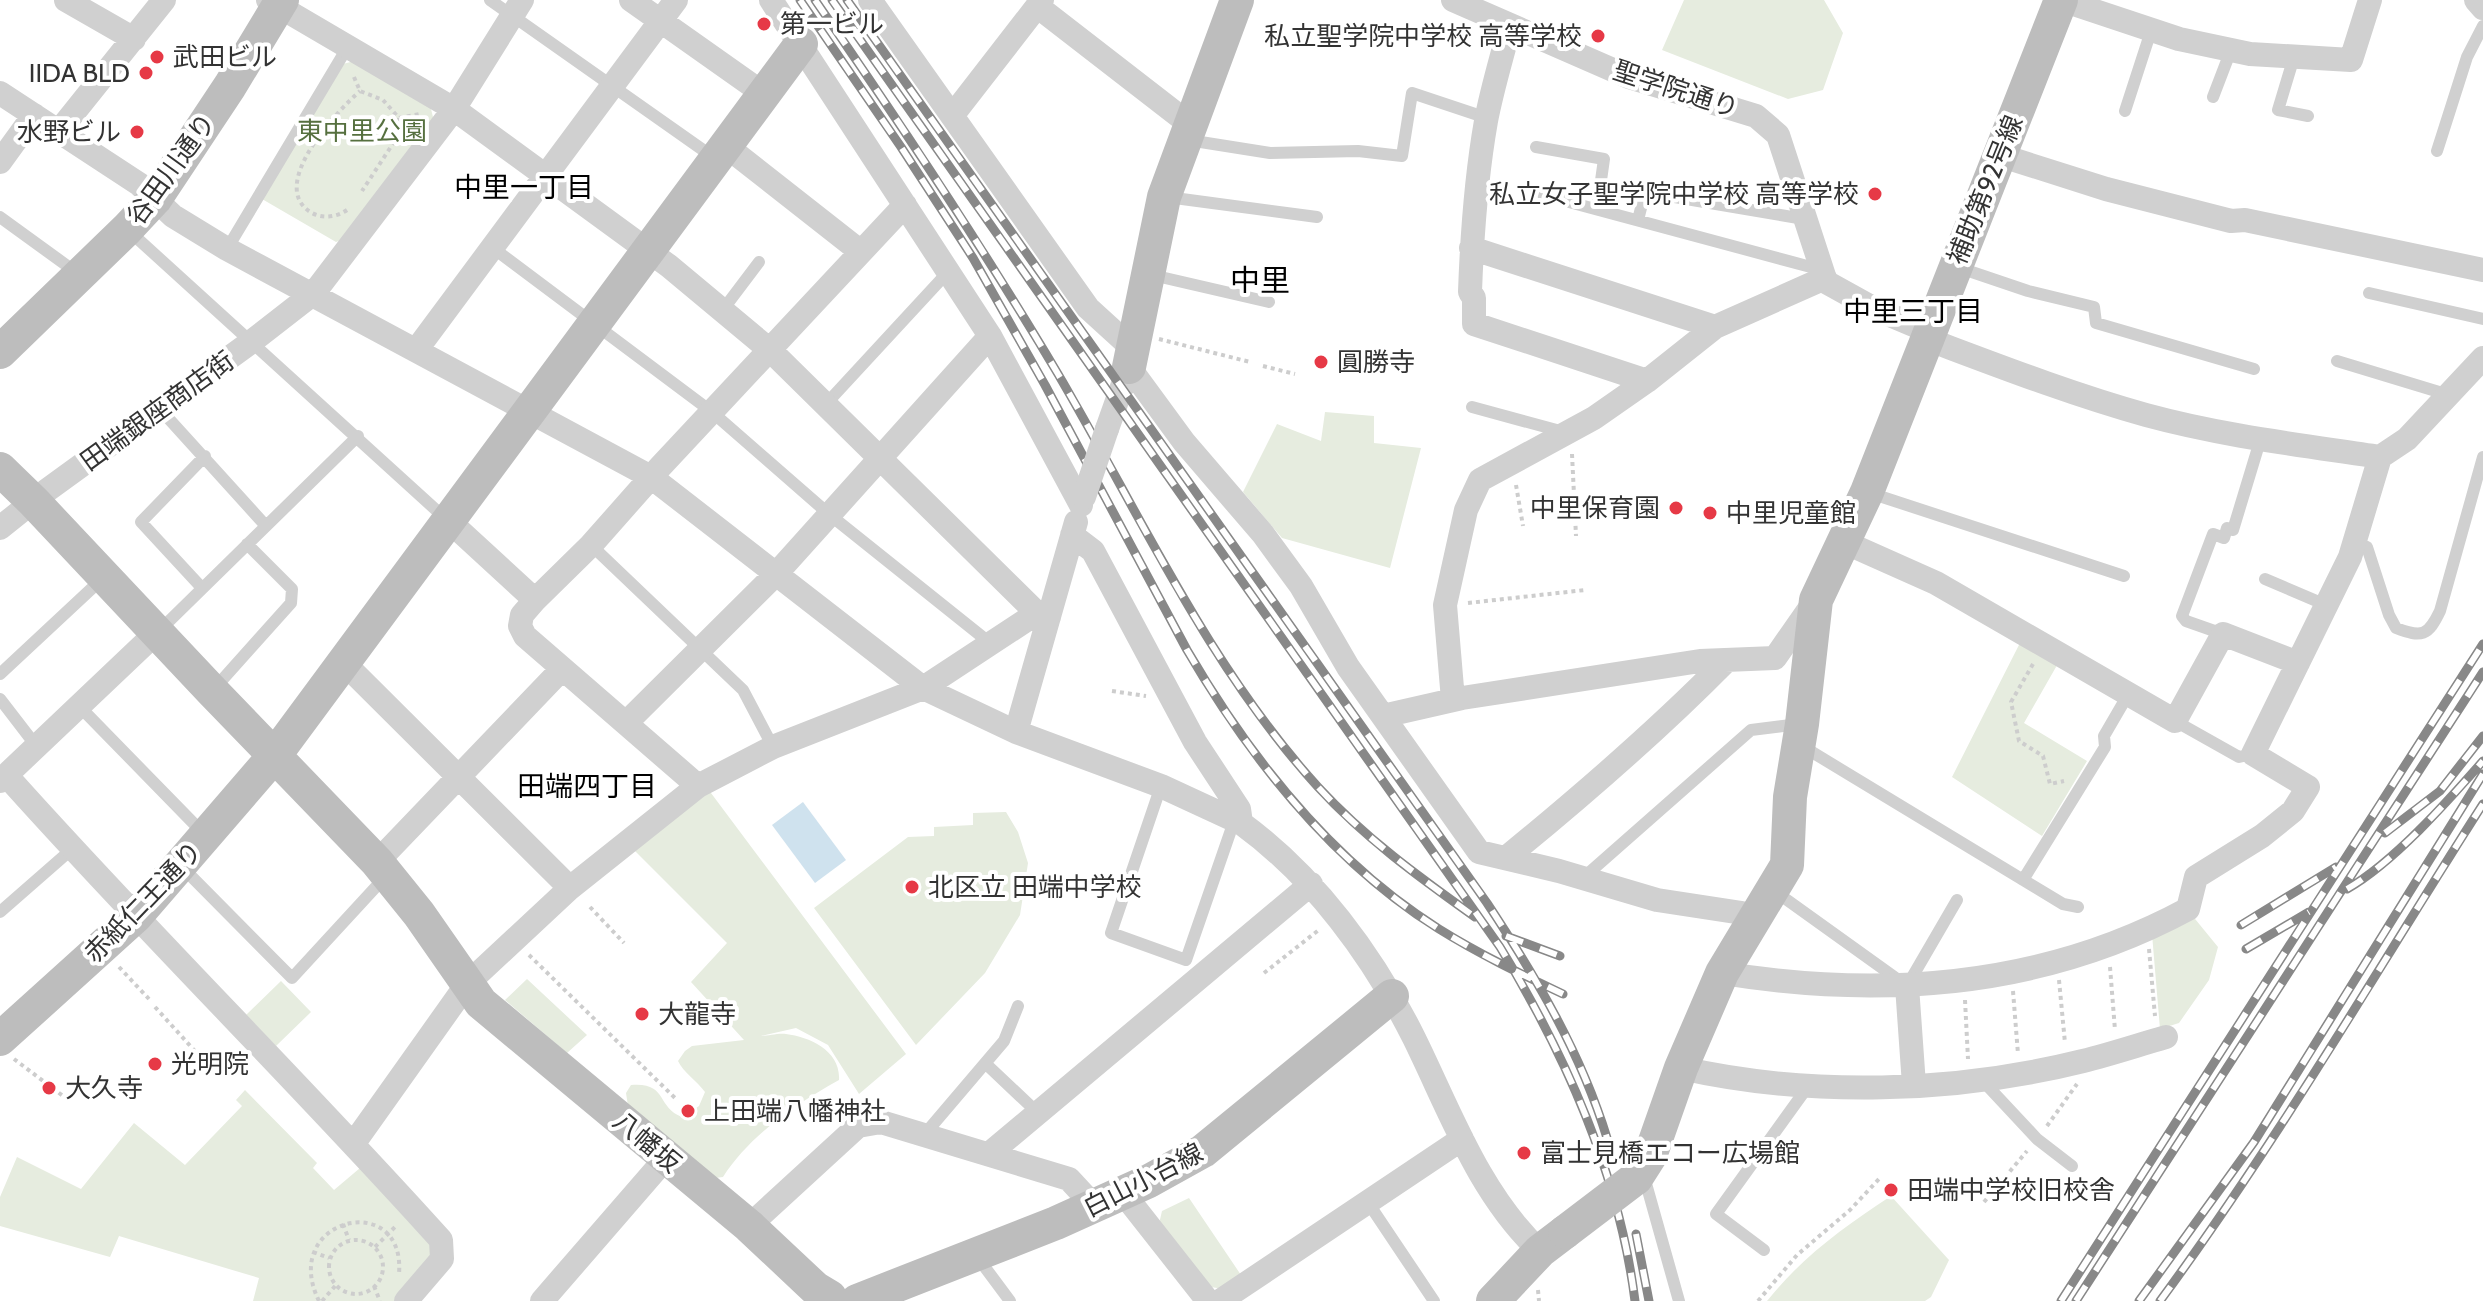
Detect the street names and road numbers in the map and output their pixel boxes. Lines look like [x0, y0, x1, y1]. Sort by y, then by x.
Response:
street label: 聖学院通り [1609, 54, 1743, 124]
street label: 谷田川通り [120, 107, 222, 231]
street label: 補助第92号線 [1940, 111, 2030, 269]
street label: 田端銀座商店街 [74, 345, 240, 477]
street label: 赤紙仁王通り [77, 835, 209, 969]
street label: 八幡坂 [607, 1105, 687, 1179]
street label: 白山小台線 [1078, 1136, 1208, 1224]

